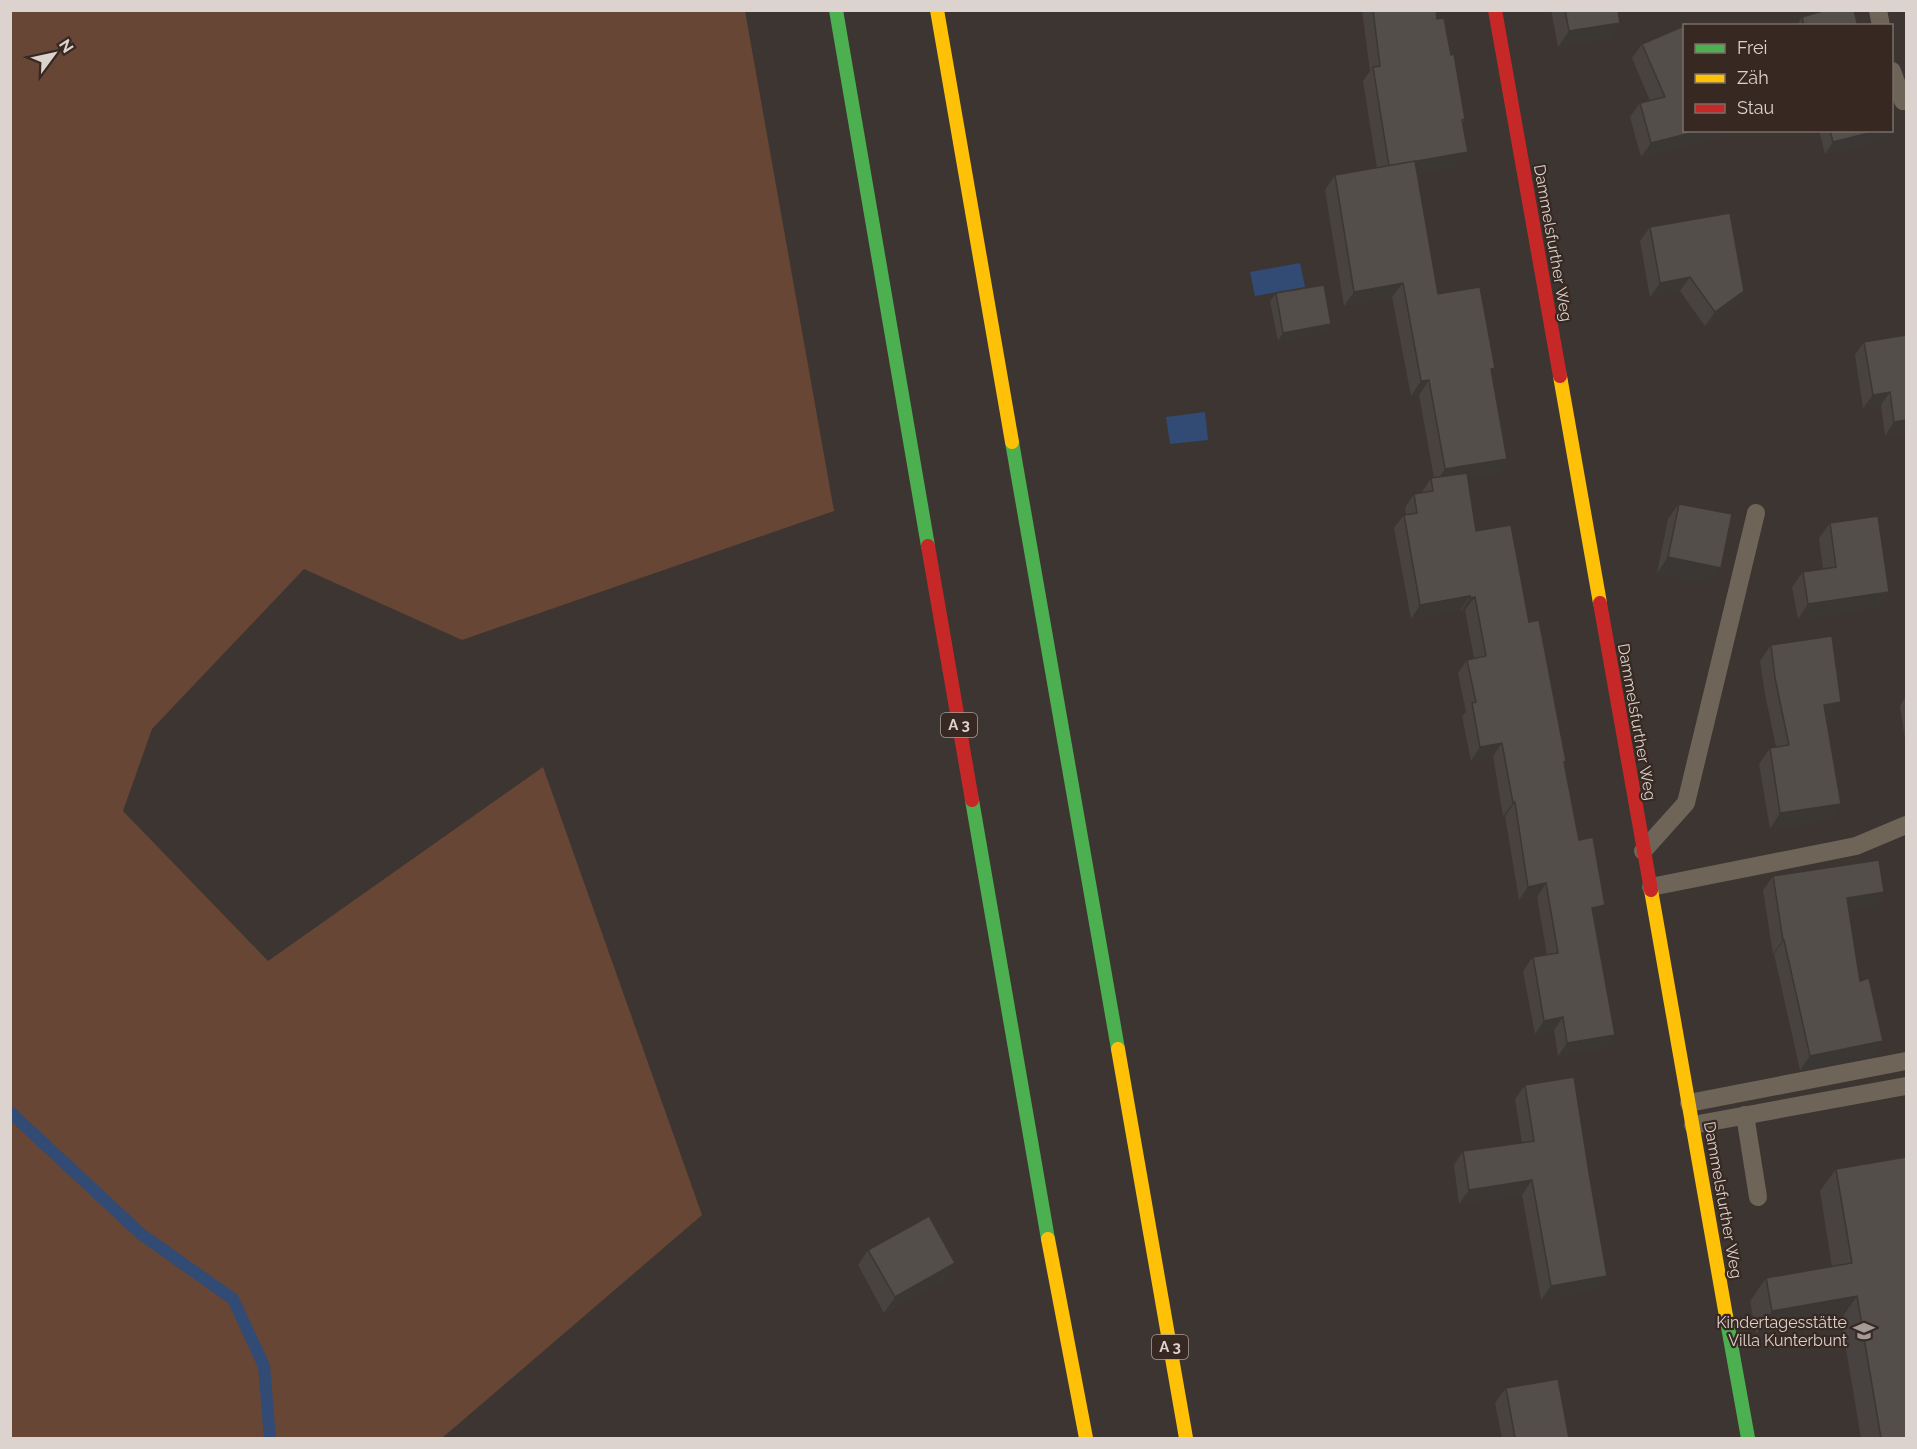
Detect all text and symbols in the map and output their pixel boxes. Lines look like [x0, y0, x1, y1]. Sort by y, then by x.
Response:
north arrow [24, 24, 84, 84]
legend [1683, 24, 1893, 132]
text: N [55, 36, 77, 56]
text: Frei [1737, 37, 1767, 58]
text: Zäh [1737, 67, 1769, 88]
text: Stau [1737, 97, 1774, 118]
street label: Dammelsfurther Weg [1530, 163, 1576, 323]
street label: Dammelsfurther Weg [1614, 642, 1660, 802]
road number: A 3 [941, 713, 977, 737]
street label: Dammelsfurther Weg [1700, 1120, 1746, 1280]
place label: Kindertagesstätte Villa Kunterbunt [1716, 1313, 1848, 1350]
school or university icon: Kindertagesstätte Villa Kunterbunt [1852, 1319, 1876, 1343]
road number: A 3 [1152, 1335, 1188, 1359]

